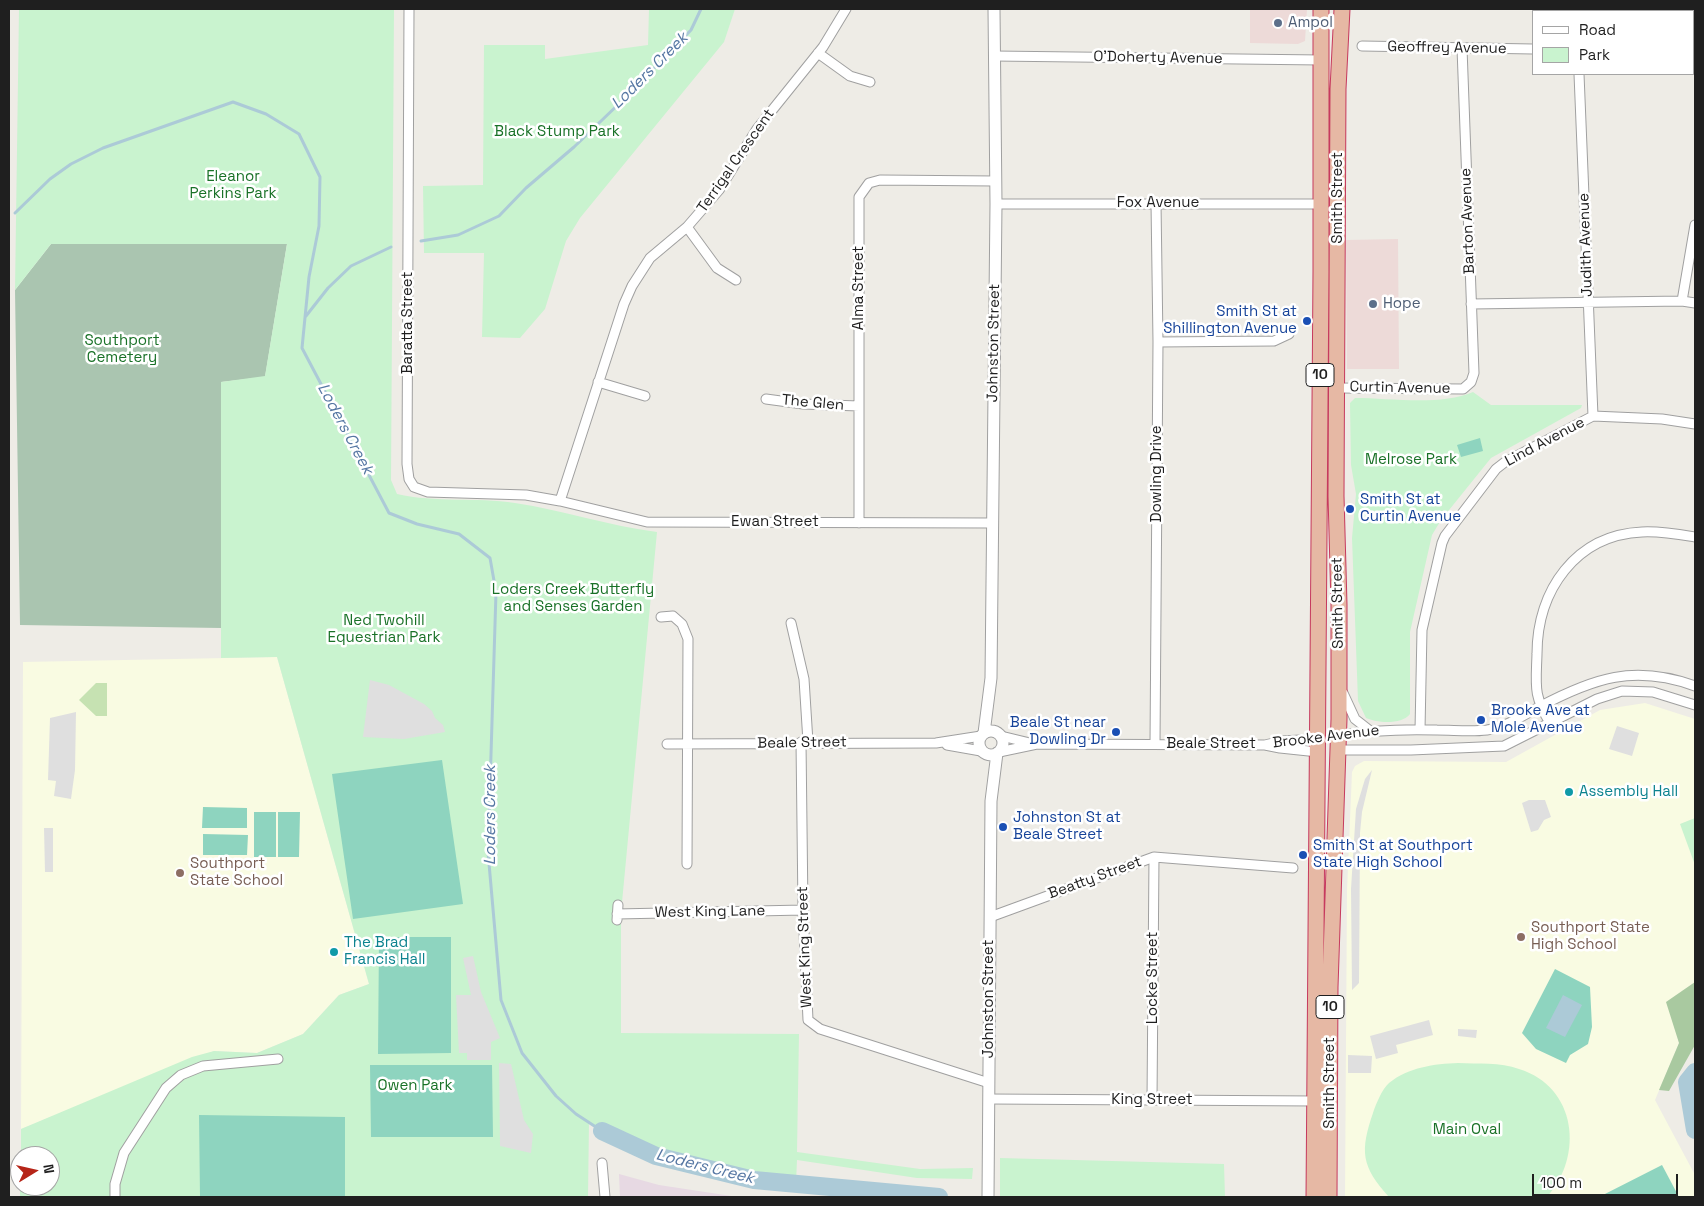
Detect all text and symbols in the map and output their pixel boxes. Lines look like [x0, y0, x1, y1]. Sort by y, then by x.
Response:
legend [1532, 10, 1694, 75]
place label: Ampol [1288, 14, 1333, 32]
marker: Ampol [1272, 17, 1284, 29]
text: Road [1579, 20, 1616, 39]
water label: Loders Creek [608, 29, 692, 113]
street label: Geoffrey Avenue [1387, 38, 1507, 58]
text: Park [1579, 45, 1610, 64]
street label: O'Doherty Avenue [1093, 48, 1223, 68]
street label: Terrigal Crescent [693, 106, 779, 216]
park label: Black Stump Park [494, 123, 620, 141]
street label: Smith Street [1329, 152, 1347, 244]
park label: Eleanor Perkins Park [189, 168, 277, 203]
street label: Barton Avenue [1457, 168, 1479, 274]
street label: Judith Avenue [1575, 193, 1597, 297]
street label: Fox Avenue [1117, 194, 1199, 212]
street label: Alma Street [850, 246, 868, 330]
street label: Baratta Street [399, 272, 417, 374]
street label: Johnston Street [984, 284, 1004, 402]
place label: Hope [1383, 295, 1421, 313]
marker: Hope [1367, 298, 1379, 310]
place label: Smith St at Shillington Avenue [1163, 303, 1297, 338]
marker: Smith St at Shillington Avenue [1301, 315, 1313, 327]
park label: Southport Cemetery [84, 332, 160, 367]
road number: 10 [1306, 364, 1334, 386]
street label: Curtin Avenue [1349, 378, 1451, 398]
water label: Loders Creek [313, 380, 377, 478]
street label: The Glen [781, 391, 845, 415]
street label: Lind Avenue [1502, 414, 1588, 470]
street label: Dowling Drive [1148, 425, 1166, 523]
park label: Melrose Park [1365, 451, 1457, 469]
place label: Smith St at Curtin Avenue [1360, 491, 1461, 526]
marker: Smith St at Curtin Avenue [1344, 503, 1356, 515]
street label: Ewan Street [731, 513, 819, 531]
street label: Smith Street [1328, 557, 1348, 649]
park label: Loders Creek Butterfly and Senses Garden [492, 581, 654, 616]
park label: Ned Twohill Equestrian Park [328, 612, 440, 647]
place label: Brooke Ave at Mole Avenue [1491, 702, 1590, 737]
place label: Beale St near Dowling Dr [1010, 714, 1106, 749]
marker: Brooke Ave at Mole Avenue [1475, 714, 1487, 726]
street label: Brooke Avenue [1272, 722, 1380, 752]
marker: Beale St near Dowling Dr [1110, 726, 1122, 738]
street label: Beale Street [757, 733, 847, 753]
street label: Beale Street [1166, 735, 1256, 753]
water label: Loders Creek [481, 765, 501, 865]
place label: Assembly Hall [1579, 783, 1678, 801]
marker: Assembly Hall [1563, 786, 1575, 798]
place label: Johnston St at Beale Street [1013, 809, 1121, 844]
marker: Johnston St at Beale Street [997, 821, 1009, 833]
place label: Smith St at Southport State High School [1313, 837, 1473, 872]
marker: Smith St at Southport State High School [1297, 849, 1309, 861]
street label: Beatty Street [1046, 853, 1144, 903]
place label: Southport State School [190, 855, 283, 890]
marker: Southport State School [174, 867, 186, 879]
street label: West King Street [794, 886, 816, 1008]
street label: West King Lane [655, 902, 765, 922]
place label: Southport State High School [1531, 919, 1650, 954]
marker: Southport State High School [1515, 931, 1527, 943]
street label: Locke Street [1144, 932, 1162, 1024]
place label: The Brad Francis Hall [344, 934, 426, 969]
street label: Johnston Street [980, 940, 998, 1058]
marker: The Brad Francis Hall [328, 946, 340, 958]
road number: 10 [1316, 996, 1344, 1019]
street label: Smith Street [1321, 1037, 1339, 1129]
park label: Owen Park [377, 1077, 453, 1095]
street label: King Street [1111, 1091, 1193, 1109]
park label: Main Oval [1433, 1121, 1501, 1139]
north arrow [10, 1146, 60, 1196]
water label: Loders Creek [654, 1146, 756, 1188]
text: N [39, 1163, 58, 1175]
scale bar [1534, 1164, 1680, 1196]
text: 100 m [1540, 1173, 1582, 1192]

